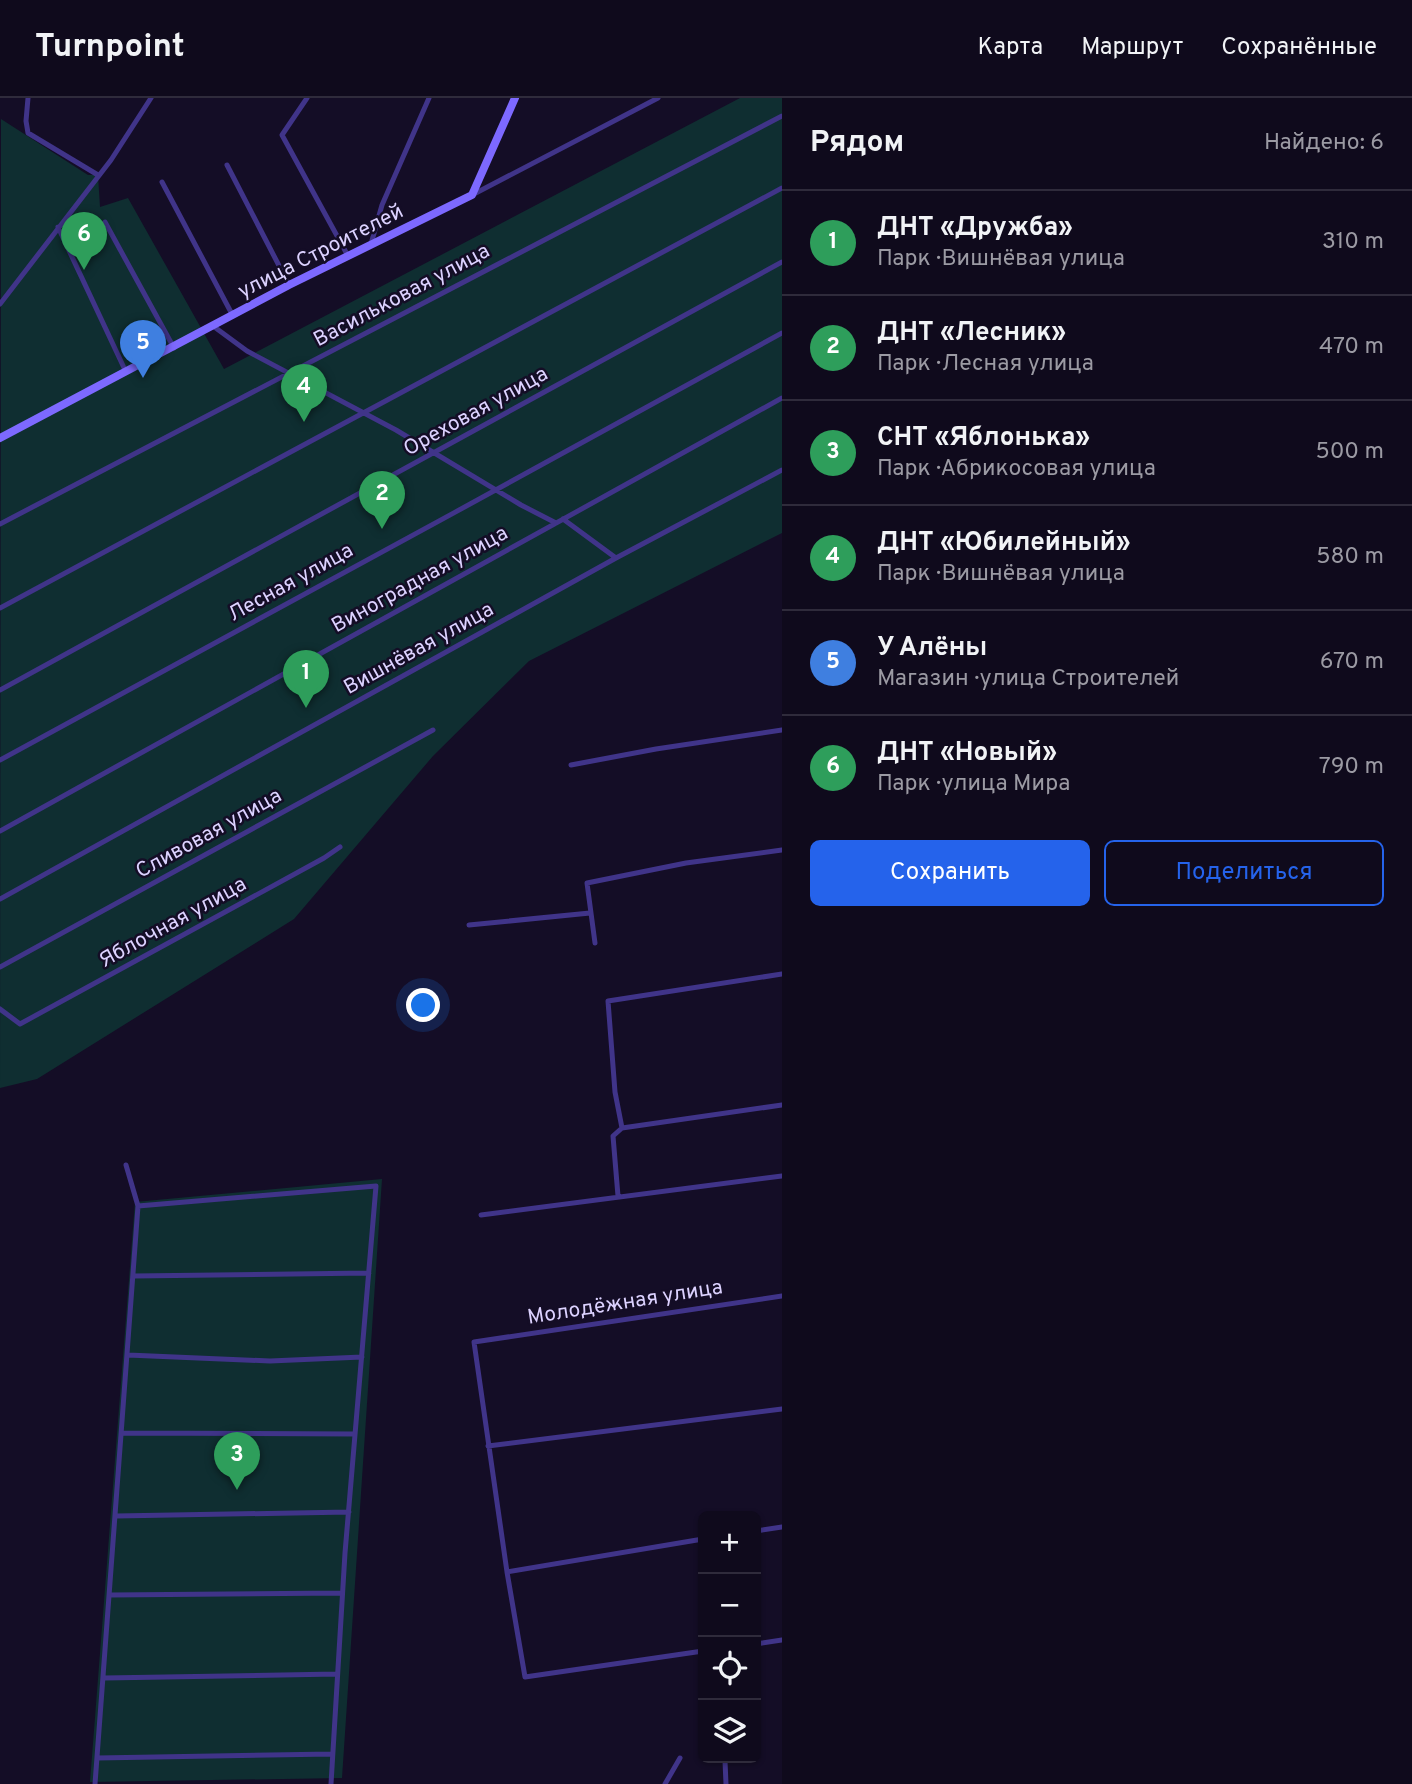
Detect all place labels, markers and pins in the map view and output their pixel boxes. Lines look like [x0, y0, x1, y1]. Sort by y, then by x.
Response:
pin: 6 [61, 212, 107, 270]
pin: 5 [120, 320, 166, 378]
pin: 4 [281, 364, 327, 422]
pin: 2 [359, 471, 405, 529]
pin: 1 [283, 650, 329, 708]
pin: 3 [214, 1432, 260, 1490]

